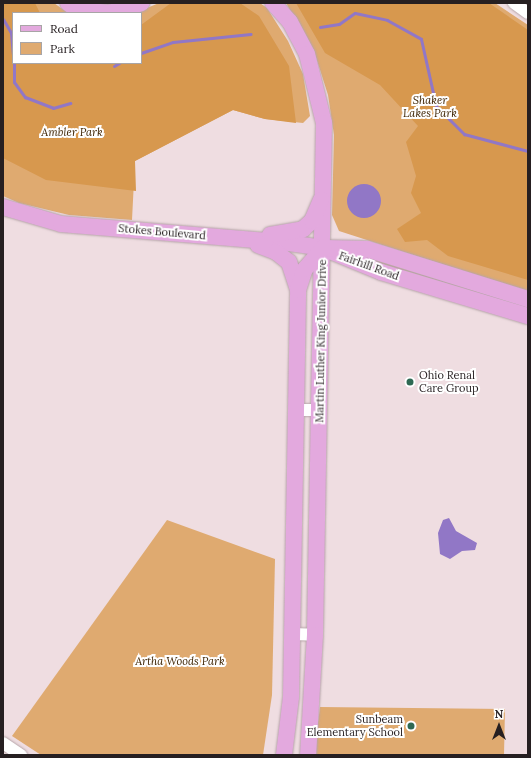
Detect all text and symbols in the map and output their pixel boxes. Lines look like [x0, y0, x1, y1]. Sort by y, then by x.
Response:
legend [12, 12, 142, 64]
text: Road [50, 21, 78, 36]
text: Park [50, 41, 75, 56]
park label: Shaker Lakes Park [403, 94, 457, 120]
park label: Ambler Park [41, 125, 103, 139]
street label: Stokes Boulevard [118, 222, 206, 242]
street label: Fairhill Road [337, 249, 401, 283]
street label: Martin Luther King Junior Drive [313, 259, 329, 423]
place label: Ohio Renal Care Group [419, 369, 479, 395]
marker: Ohio Renal Care Group [404, 376, 416, 388]
park label: Artha Woods Park [135, 654, 225, 668]
north arrow [479, 706, 519, 746]
text: N [495, 707, 503, 721]
place label: Sunbeam Elementary School [307, 713, 403, 739]
marker: Sunbeam Elementary School [406, 721, 416, 731]

